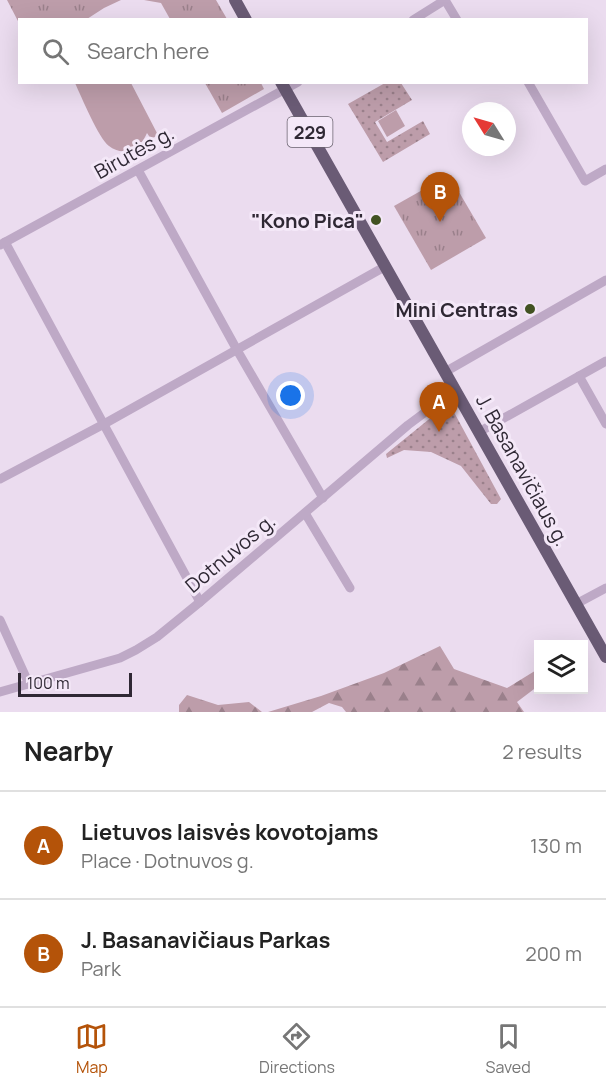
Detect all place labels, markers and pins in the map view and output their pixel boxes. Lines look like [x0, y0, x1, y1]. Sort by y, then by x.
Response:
pin: B [420, 172, 460, 222]
place label: "Kono Pica" [251, 207, 364, 234]
marker: "Kono Pica" [369, 213, 383, 227]
place label: Mini Centras [395, 296, 518, 323]
marker: Mini Centras [523, 302, 537, 316]
pin: A [420, 382, 458, 432]

